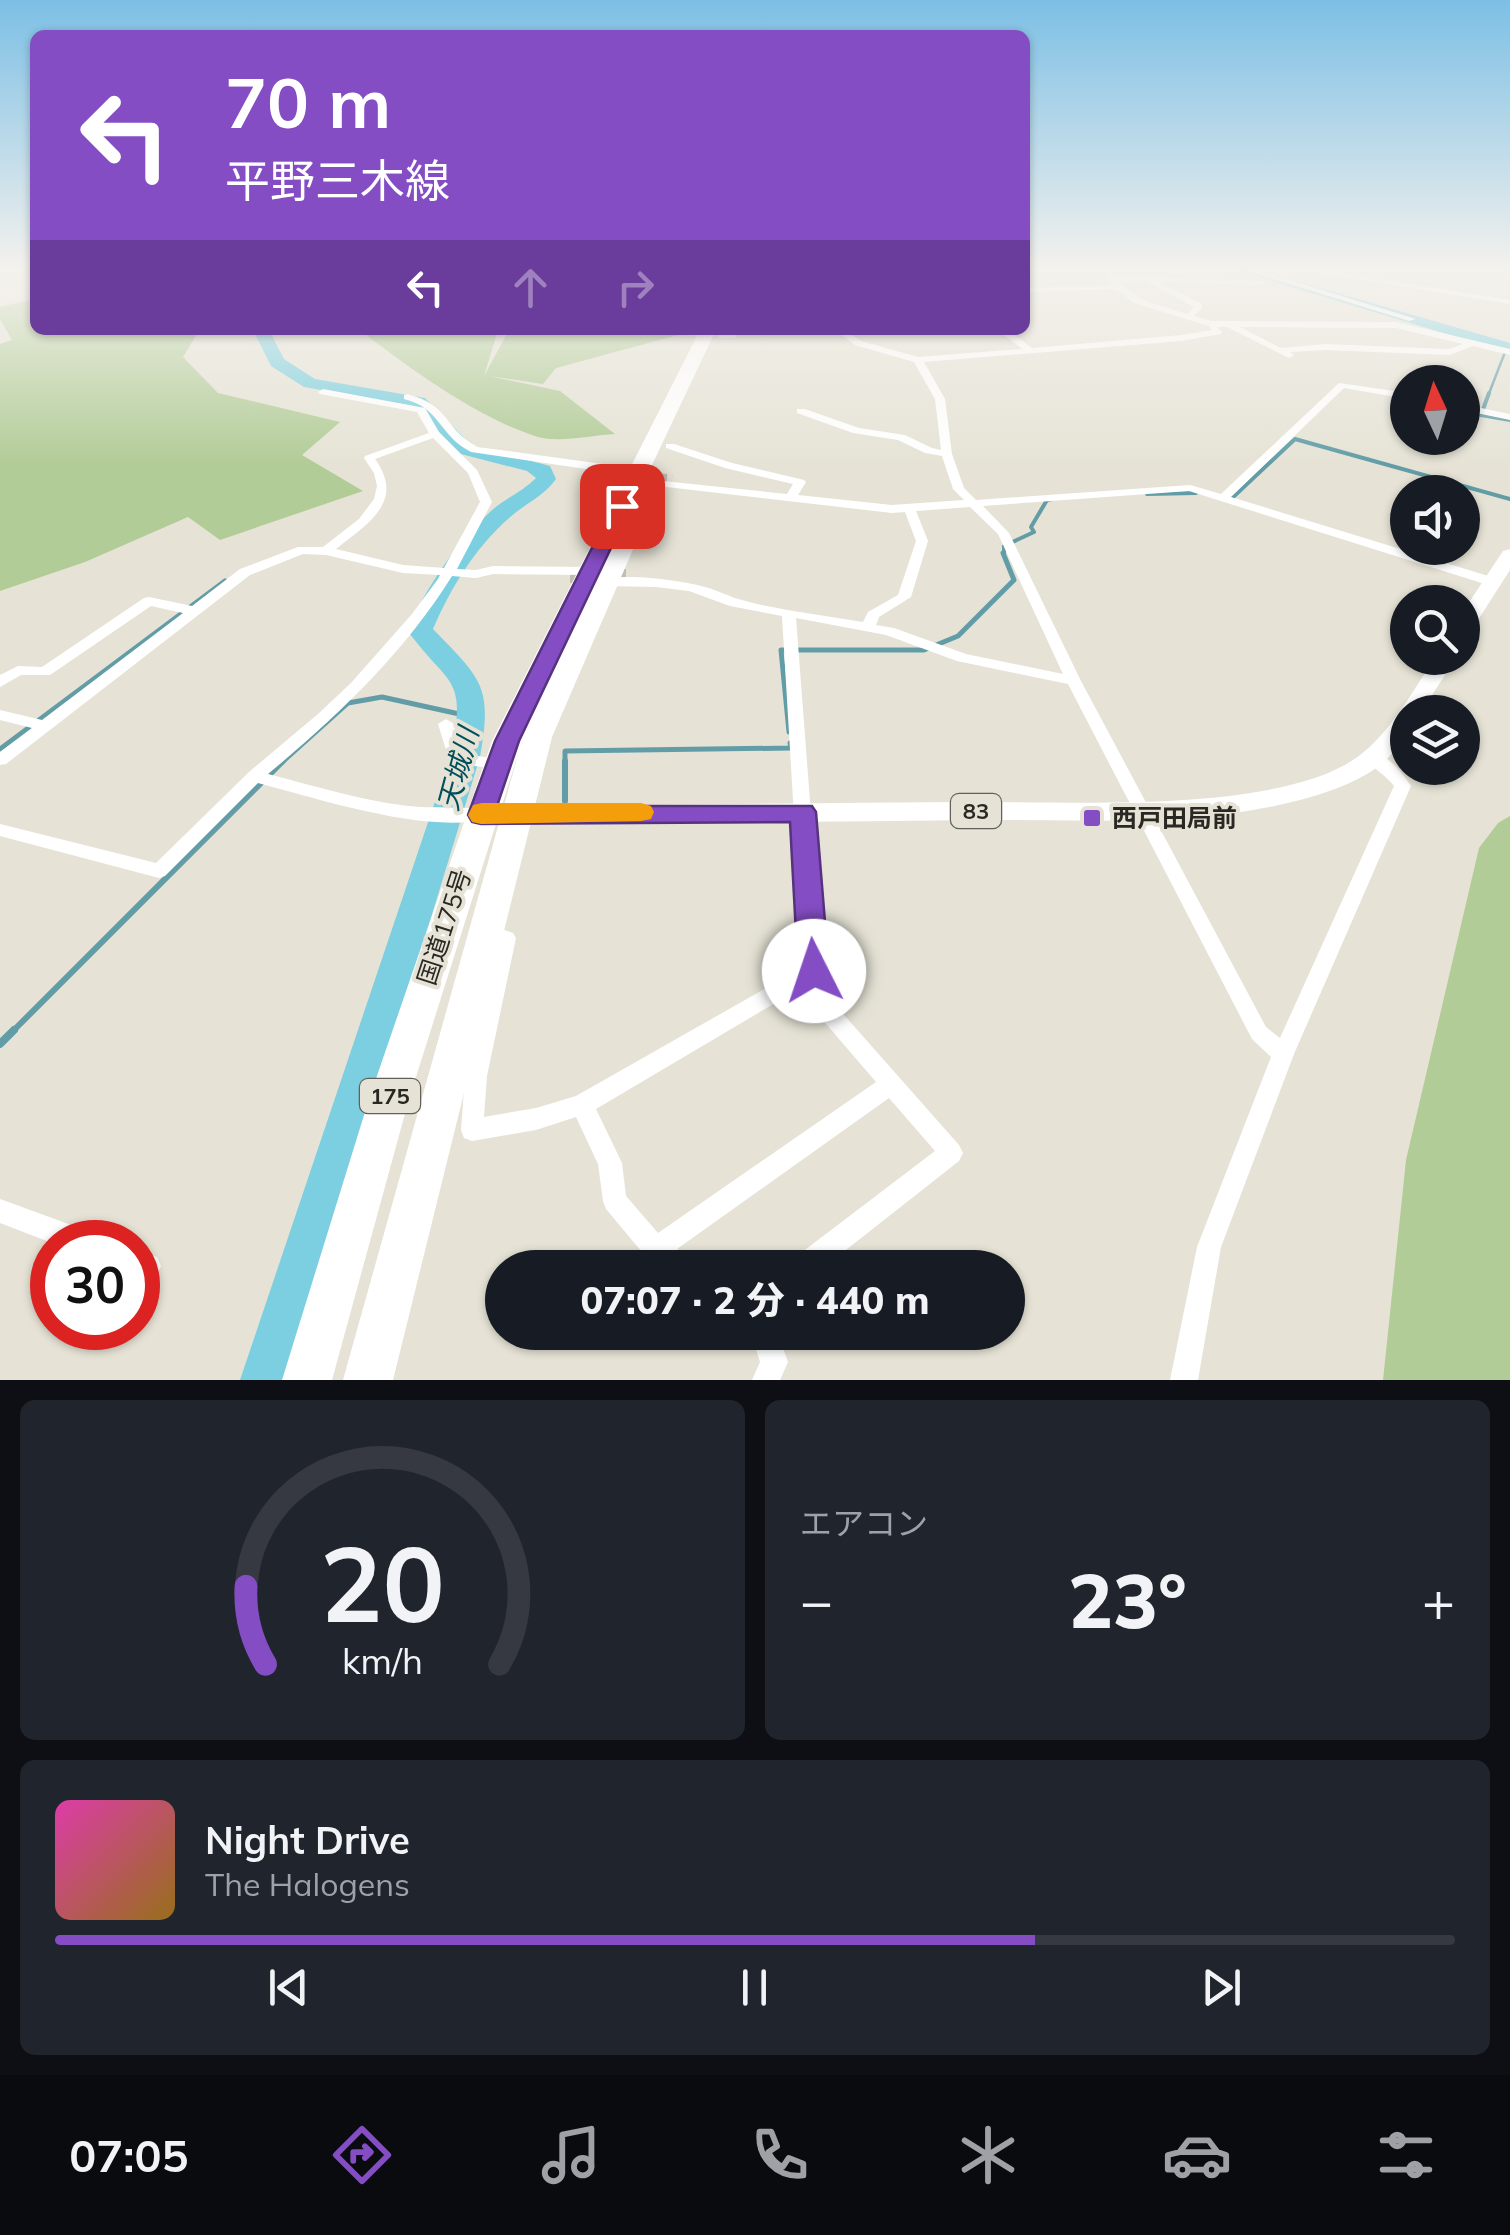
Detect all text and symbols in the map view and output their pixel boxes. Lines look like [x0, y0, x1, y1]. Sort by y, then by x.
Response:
text: 70 m [225, 58, 391, 146]
icon: left [60, 70, 190, 200]
text: 平野三木線 [225, 152, 450, 208]
icon: left [398, 260, 453, 315]
icon: ahead [503, 260, 558, 315]
icon: right [608, 260, 663, 315]
north arrow [1390, 365, 1480, 455]
map controls [1390, 365, 1480, 785]
pin [580, 464, 665, 549]
button: sound [1390, 475, 1480, 565]
icon: arrive [595, 479, 650, 534]
button: search [1390, 585, 1480, 675]
button: layers [1390, 695, 1480, 785]
water label: 天城川 [430, 721, 486, 814]
road number: 83 [951, 794, 1001, 828]
place label: 西戸田局前 [1112, 802, 1237, 833]
marker: 西戸田局前 [1081, 807, 1103, 829]
street label: 国道175号 [410, 865, 477, 989]
position arrow [762, 919, 866, 1023]
road number: 175 [360, 1079, 420, 1113]
speed limit sign: 30 [30, 1220, 160, 1350]
text: 07:07 · 2 分 · 440 m [580, 1276, 930, 1324]
text: エアコン [800, 1503, 928, 1543]
text: 20 [320, 1517, 445, 1648]
text: 23° [1068, 1553, 1187, 1647]
text: − [800, 1566, 833, 1635]
text: + [1422, 1566, 1455, 1635]
text: km/h [342, 1638, 423, 1683]
text: Night Drive [205, 1816, 410, 1864]
text: The Halogens [205, 1864, 410, 1904]
icon: previous [261, 1960, 316, 2015]
icon: pause [727, 1960, 782, 2015]
icon: next [1194, 1960, 1249, 2015]
icon: directions [327, 2120, 397, 2190]
icon: music [536, 2120, 606, 2190]
icon: phone [745, 2120, 815, 2190]
icon: climate [953, 2120, 1023, 2190]
icon: car [1162, 2120, 1232, 2190]
icon: filters [1371, 2120, 1441, 2190]
text: 07:05 [69, 2127, 189, 2183]

